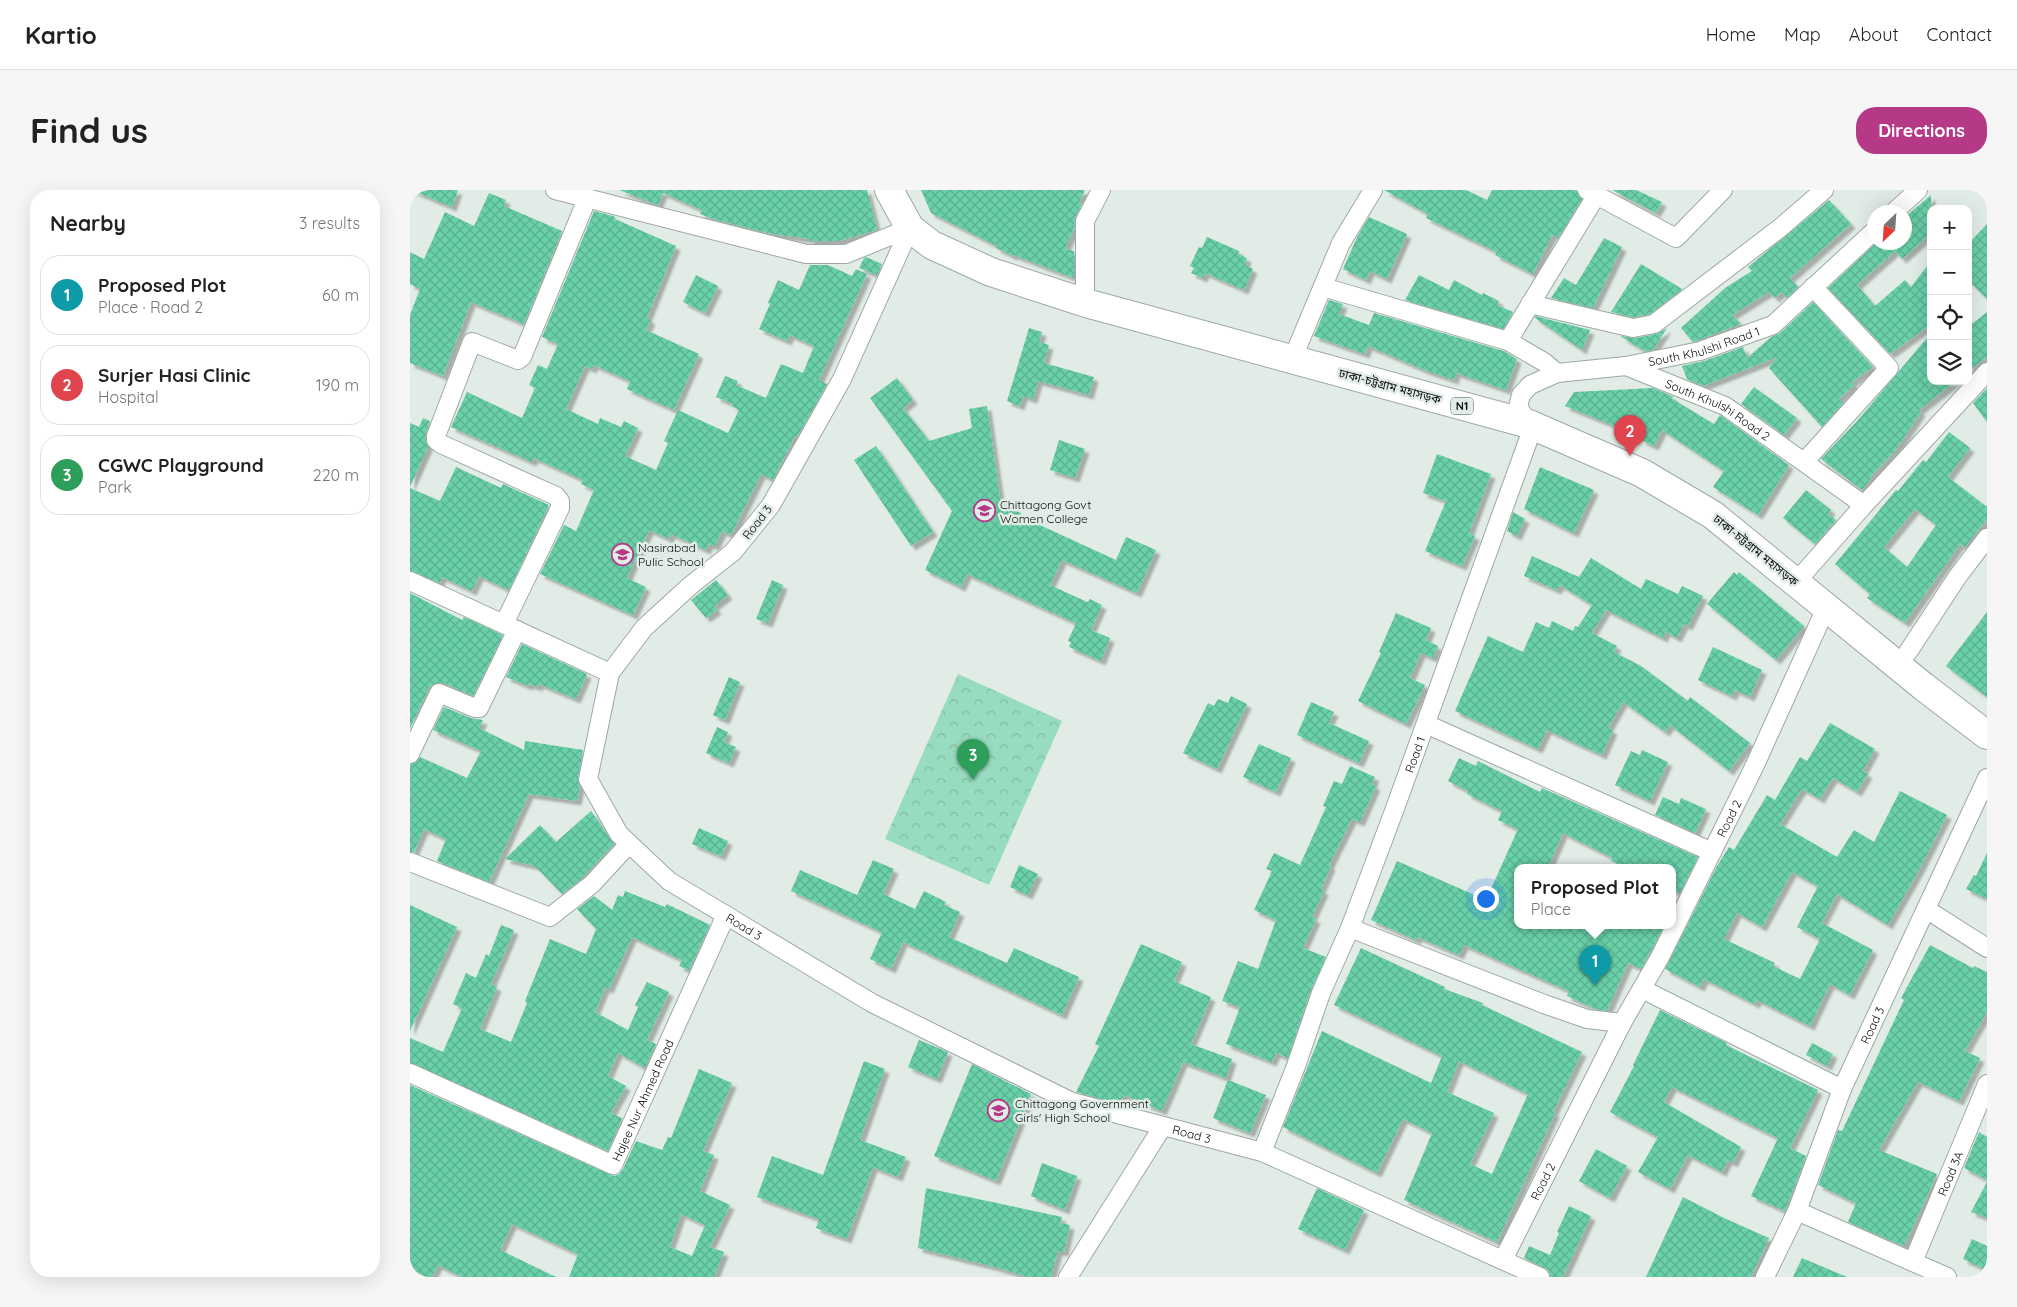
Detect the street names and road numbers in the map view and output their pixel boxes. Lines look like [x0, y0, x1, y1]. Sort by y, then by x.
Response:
street label: South Khulshi Road 1 [1647, 323, 1762, 369]
street label: ঢাকা-চট্টগ্রাম মহাসড়ক [1336, 365, 1443, 407]
street label: South Khulshi Road 2 [1663, 375, 1774, 444]
road number: N1 [1451, 398, 1473, 415]
street label: Road 3 [739, 502, 775, 542]
street label: ঢাকা-চট্টগ্রাম মহাসড়ক [1710, 510, 1802, 589]
street label: Road 1 [1401, 734, 1428, 775]
street label: Road 2 [1713, 797, 1744, 839]
street label: Road 3 [724, 910, 765, 943]
street label: Road 3 [1857, 1004, 1887, 1046]
street label: Hajee Nur Ahmed Road [608, 1037, 676, 1164]
street label: Road 3 [1171, 1121, 1213, 1146]
street label: Road 3A [1934, 1148, 1966, 1198]
street label: Road 2 [1527, 1160, 1558, 1202]

